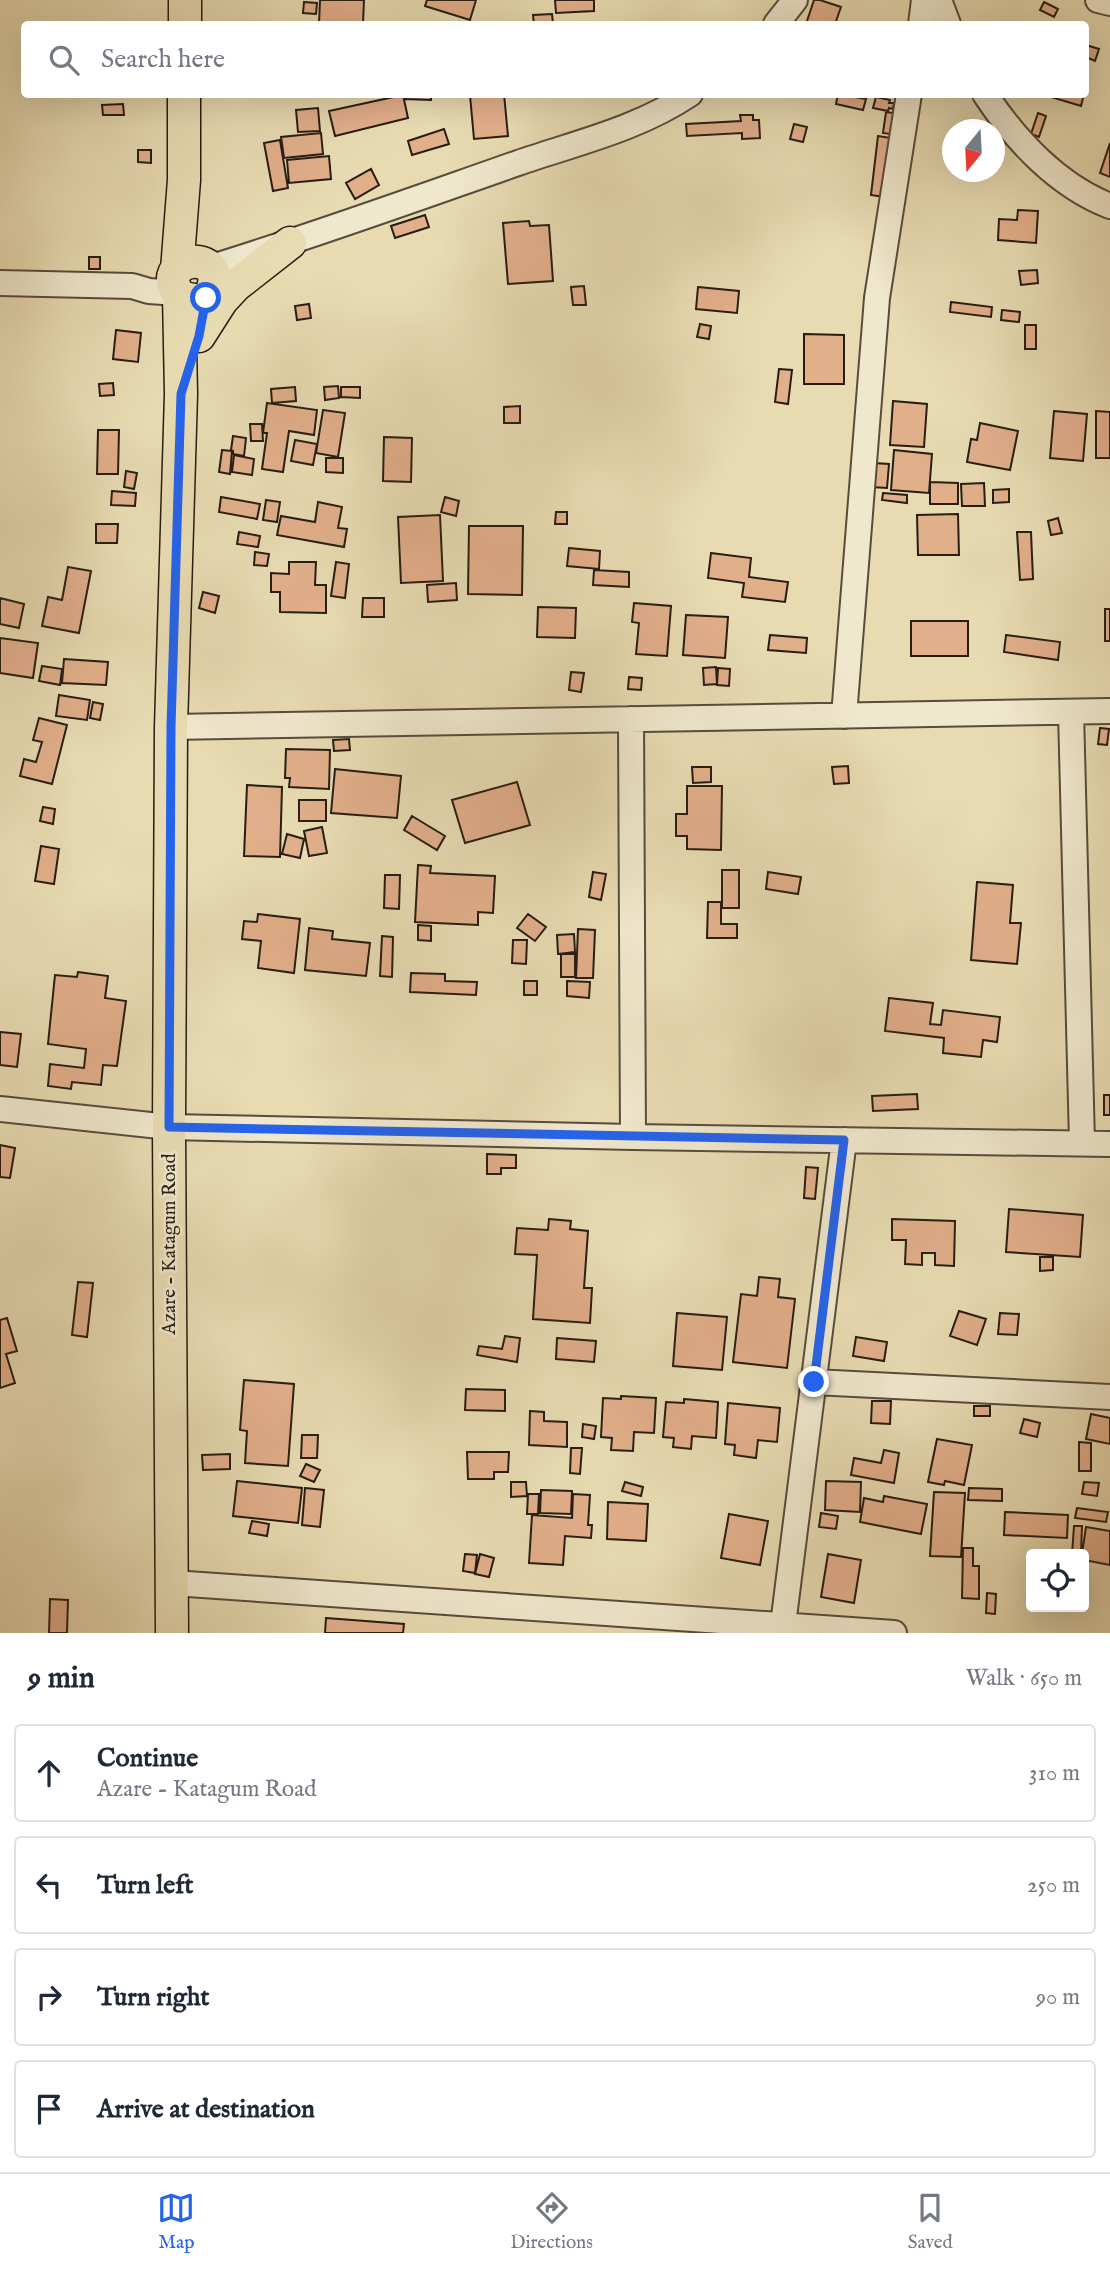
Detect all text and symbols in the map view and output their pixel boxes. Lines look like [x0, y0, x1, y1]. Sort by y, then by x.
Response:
search box [21, 21, 1089, 98]
icon: search [45, 41, 83, 79]
text: Search here [101, 43, 225, 76]
north arrow [942, 119, 1005, 182]
route start [190, 282, 221, 313]
street label: Azare - Katagum Road [158, 1153, 182, 1336]
route end [798, 1366, 829, 1397]
map controls [1026, 1549, 1089, 1612]
button: locate [1026, 1549, 1089, 1612]
text: 9 min [28, 1660, 95, 1698]
text: Walk · 650 m [966, 1664, 1082, 1693]
text: Continue [97, 1742, 198, 1775]
icon: ahead [30, 1754, 68, 1792]
text: 310 m [1029, 1759, 1080, 1788]
text: Azare - Katagum Road [97, 1775, 316, 1804]
icon: left [30, 1866, 68, 1904]
text: Turn left [97, 1869, 194, 1902]
text: 250 m [1027, 1871, 1080, 1900]
icon: right [30, 1978, 68, 2016]
text: Turn right [97, 1981, 210, 2014]
text: 90 m [1036, 1983, 1080, 2012]
icon: arrive [30, 2090, 68, 2128]
text: Arrive at destination [97, 2093, 315, 2126]
tab: Map [157, 2189, 195, 2255]
tab: Directions [510, 2189, 593, 2255]
tab: Saved [908, 2189, 953, 2255]

